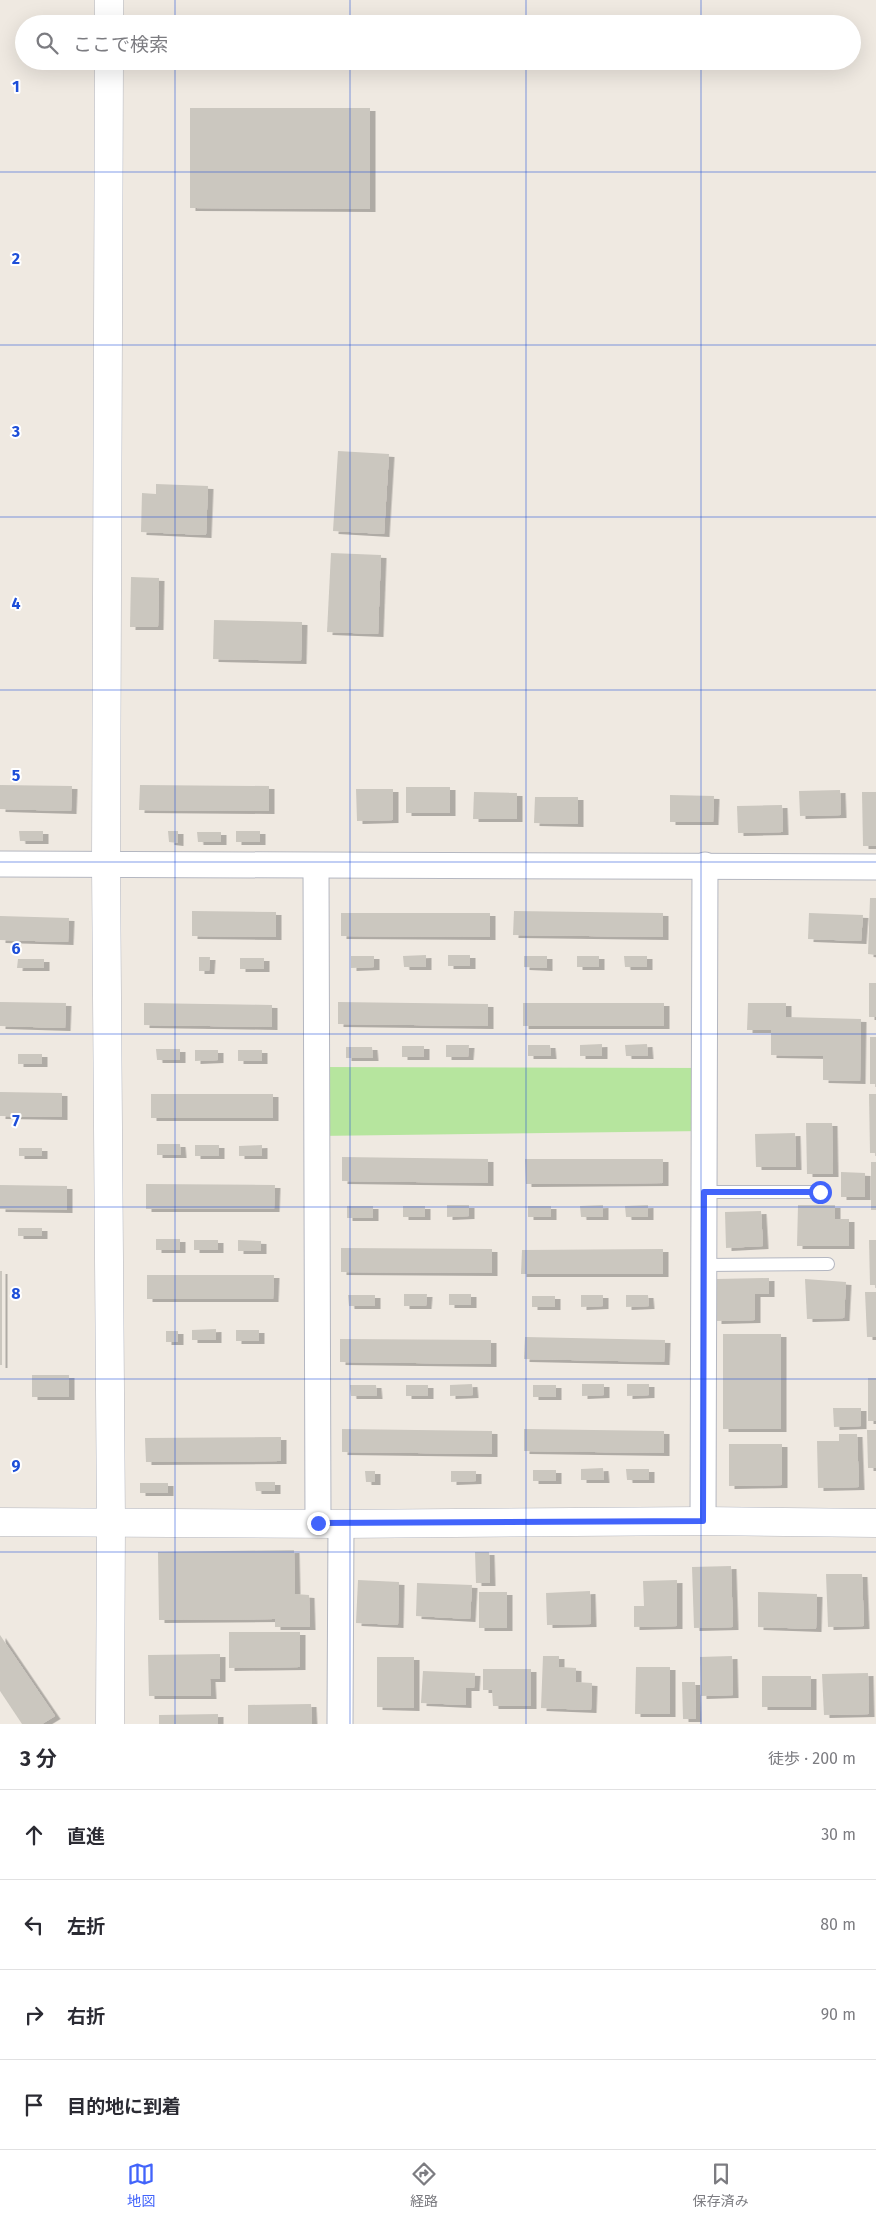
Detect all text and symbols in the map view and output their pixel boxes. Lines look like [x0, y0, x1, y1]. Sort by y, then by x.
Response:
search box [15, 15, 861, 70]
icon: search [33, 29, 61, 57]
text: ここで検索 [73, 33, 168, 56]
text: 1 [12, 77, 20, 96]
text: 2 [12, 249, 20, 268]
text: 3 [11, 422, 20, 441]
text: 4 [11, 594, 21, 613]
text: 5 [12, 766, 21, 785]
text: 6 [11, 939, 21, 958]
text: 7 [12, 1111, 20, 1130]
route start [809, 1181, 832, 1204]
text: 8 [11, 1284, 21, 1303]
text: 9 [12, 1456, 21, 1475]
route end [307, 1512, 330, 1535]
text: 3 分 [20, 1746, 57, 1772]
text: 徒歩 · 200 m [768, 1749, 856, 1768]
icon: ahead [20, 1821, 48, 1849]
text: 直進 [67, 1825, 105, 1848]
text: 30 m [821, 1825, 856, 1844]
icon: left [20, 1911, 48, 1939]
text: 左折 [67, 1915, 105, 1938]
text: 80 m [820, 1915, 856, 1934]
icon: right [20, 2001, 48, 2029]
text: 右折 [67, 2005, 105, 2028]
text: 90 m [821, 2005, 856, 2024]
icon: arrive [20, 2091, 48, 2119]
text: 目的地に到着 [67, 2095, 181, 2118]
tab: 地図 [127, 2160, 155, 2210]
tab: 経路 [410, 2160, 438, 2210]
tab: 保存済み [693, 2160, 749, 2210]

